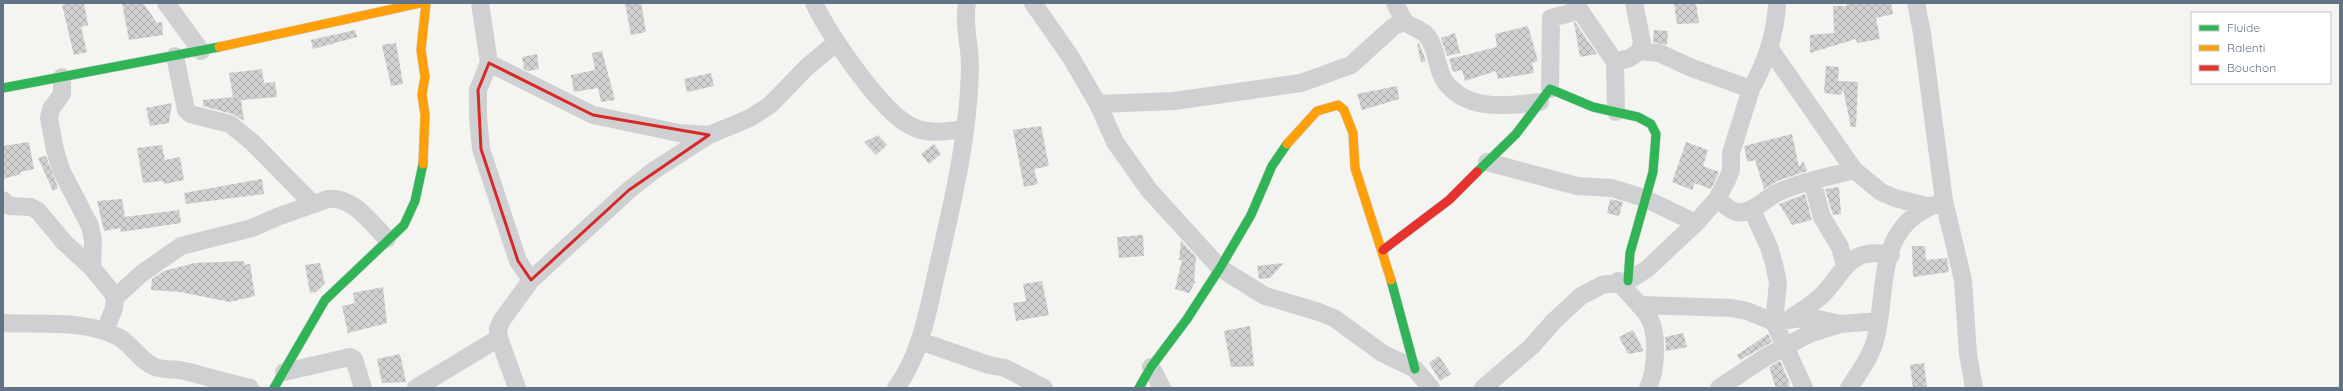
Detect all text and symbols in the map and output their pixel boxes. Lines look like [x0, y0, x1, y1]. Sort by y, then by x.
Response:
legend [2191, 12, 2331, 84]
text: Fluide [2227, 20, 2260, 35]
text: Ralenti [2227, 40, 2265, 55]
text: Bouchon [2227, 60, 2276, 75]

